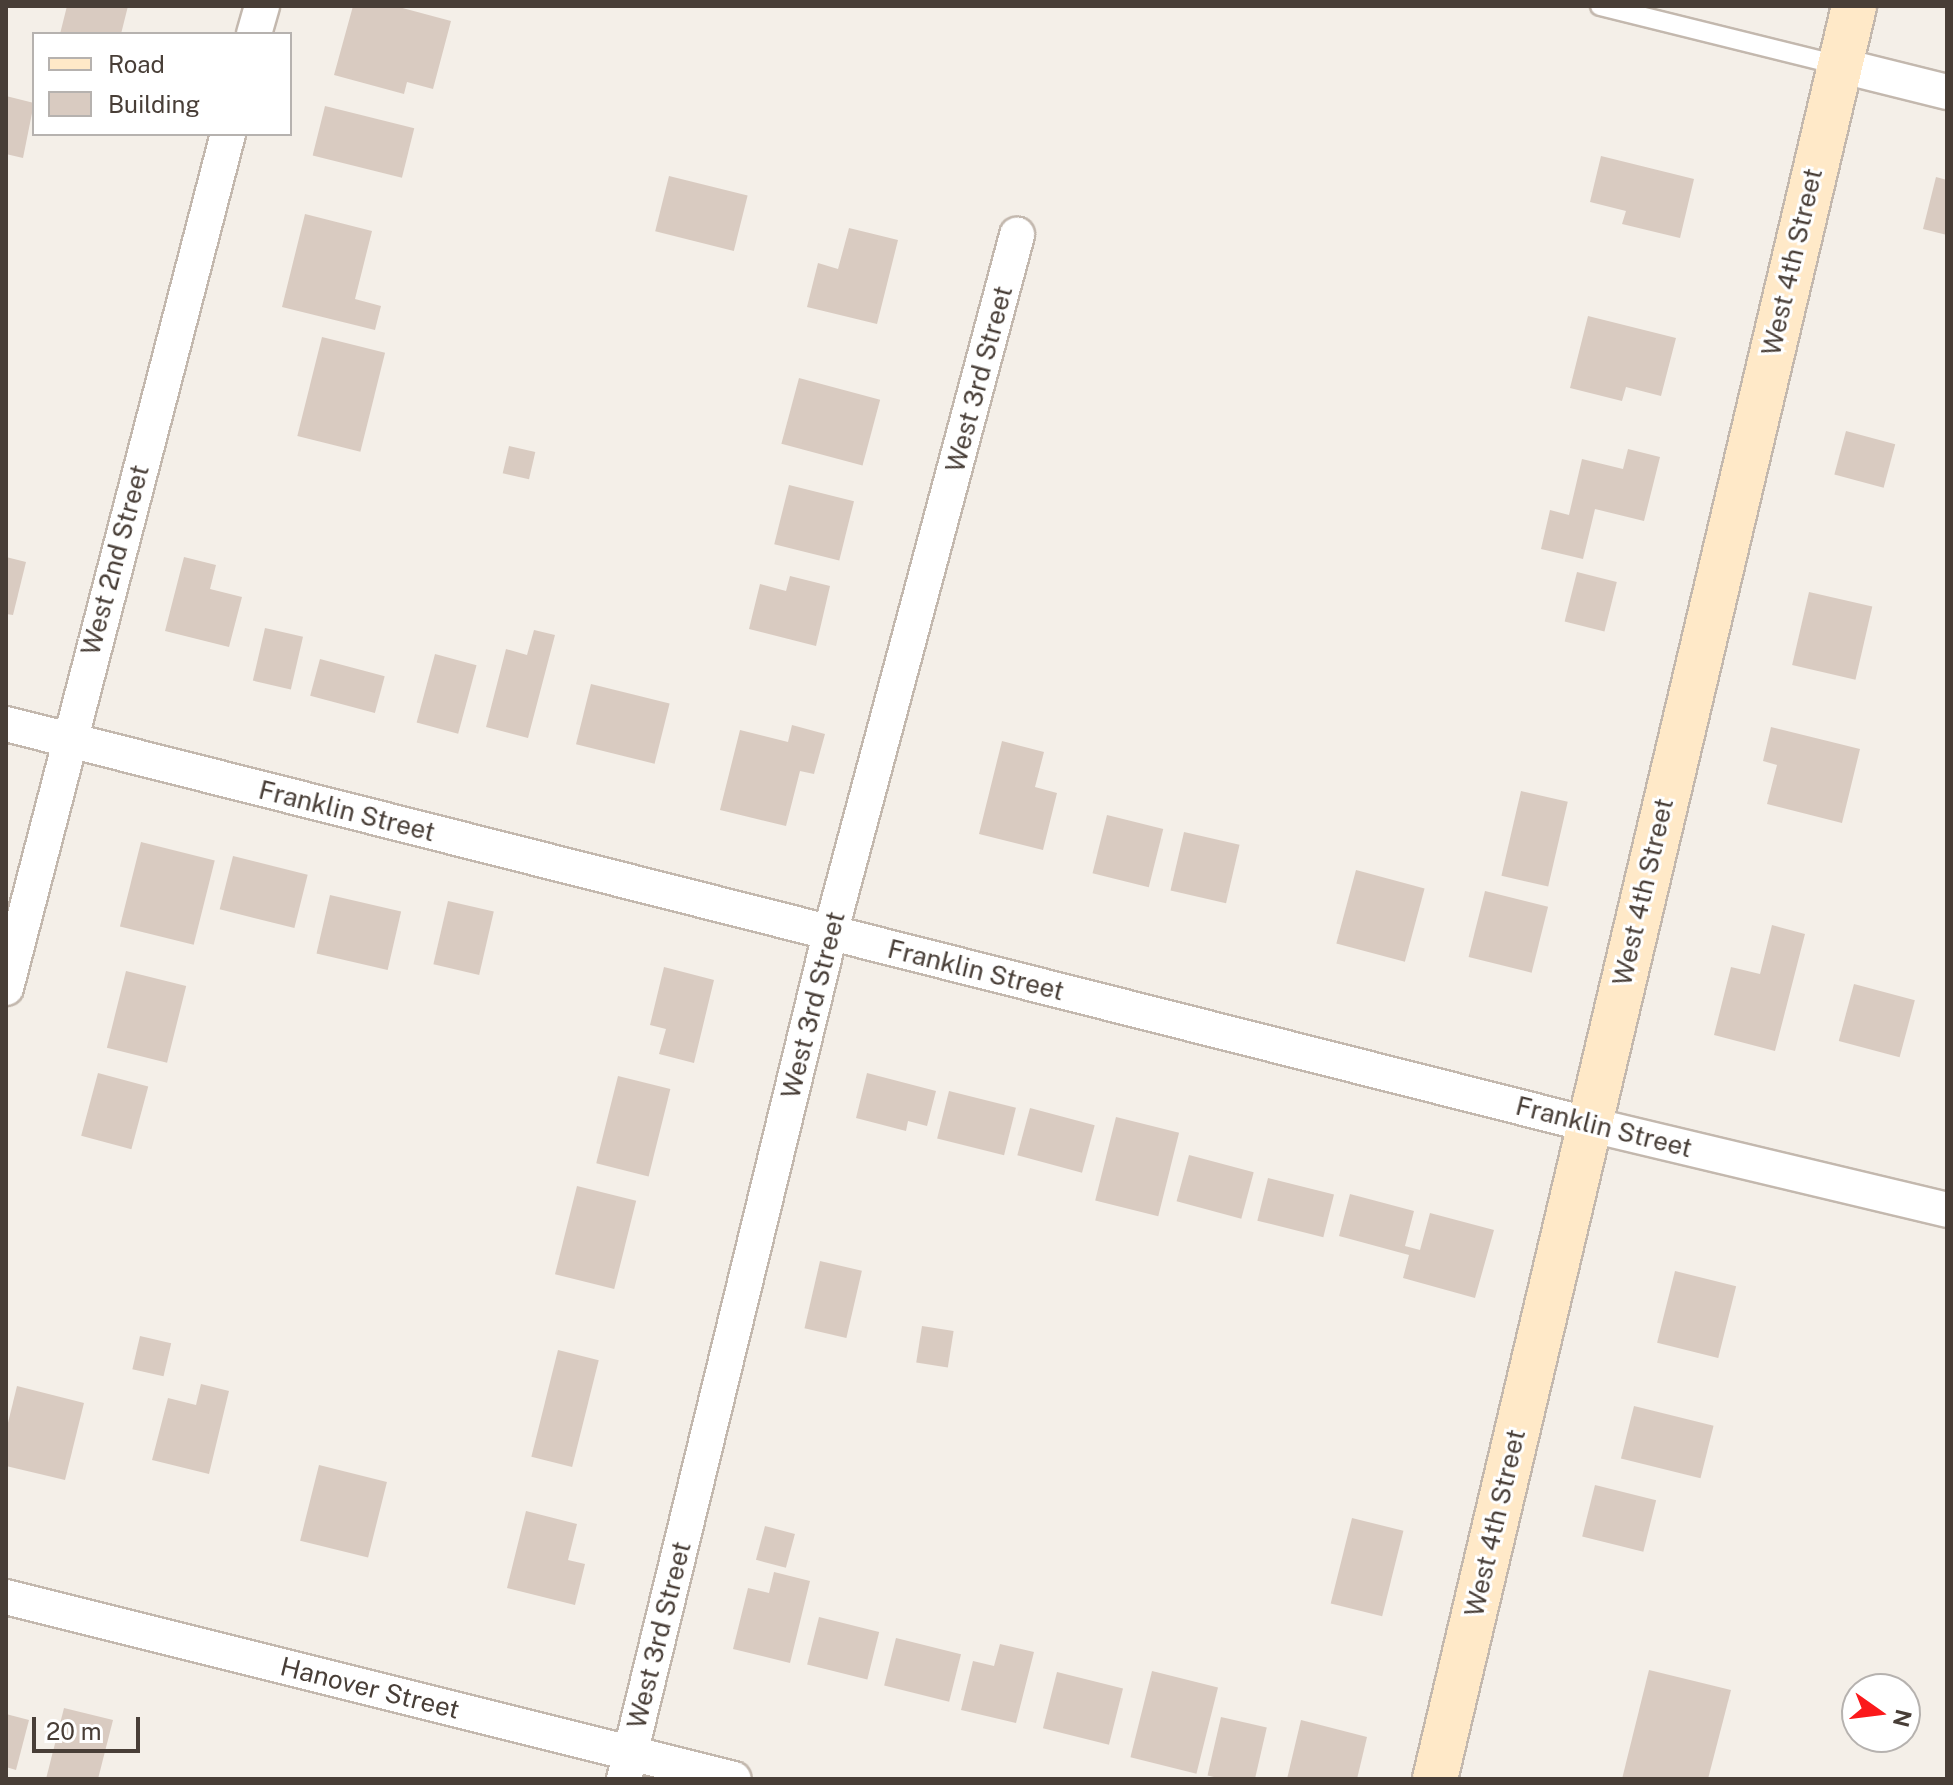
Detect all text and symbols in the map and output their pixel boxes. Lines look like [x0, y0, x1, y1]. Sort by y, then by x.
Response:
legend [32, 32, 292, 136]
text: Road [108, 50, 165, 78]
text: Building [108, 90, 200, 118]
street label: West 4th Street [1755, 165, 1829, 359]
street label: West 3rd Street [939, 282, 1019, 476]
street label: West 2nd Street [75, 461, 155, 659]
street label: Franklin Street [256, 774, 438, 848]
street label: West 4th Street [1606, 795, 1680, 989]
street label: West 3rd Street [775, 908, 851, 1102]
street label: Franklin Street [885, 933, 1067, 1007]
street label: Franklin Street [1513, 1090, 1695, 1164]
street label: West 4th Street [1458, 1426, 1532, 1620]
street label: West 3rd Street [621, 1538, 697, 1732]
street label: Hanover Street [277, 1651, 463, 1725]
north arrow [1841, 1673, 1921, 1753]
scale bar [36, 1701, 144, 1751]
text: N [1888, 1707, 1917, 1730]
text: 20 m [46, 1717, 102, 1745]

